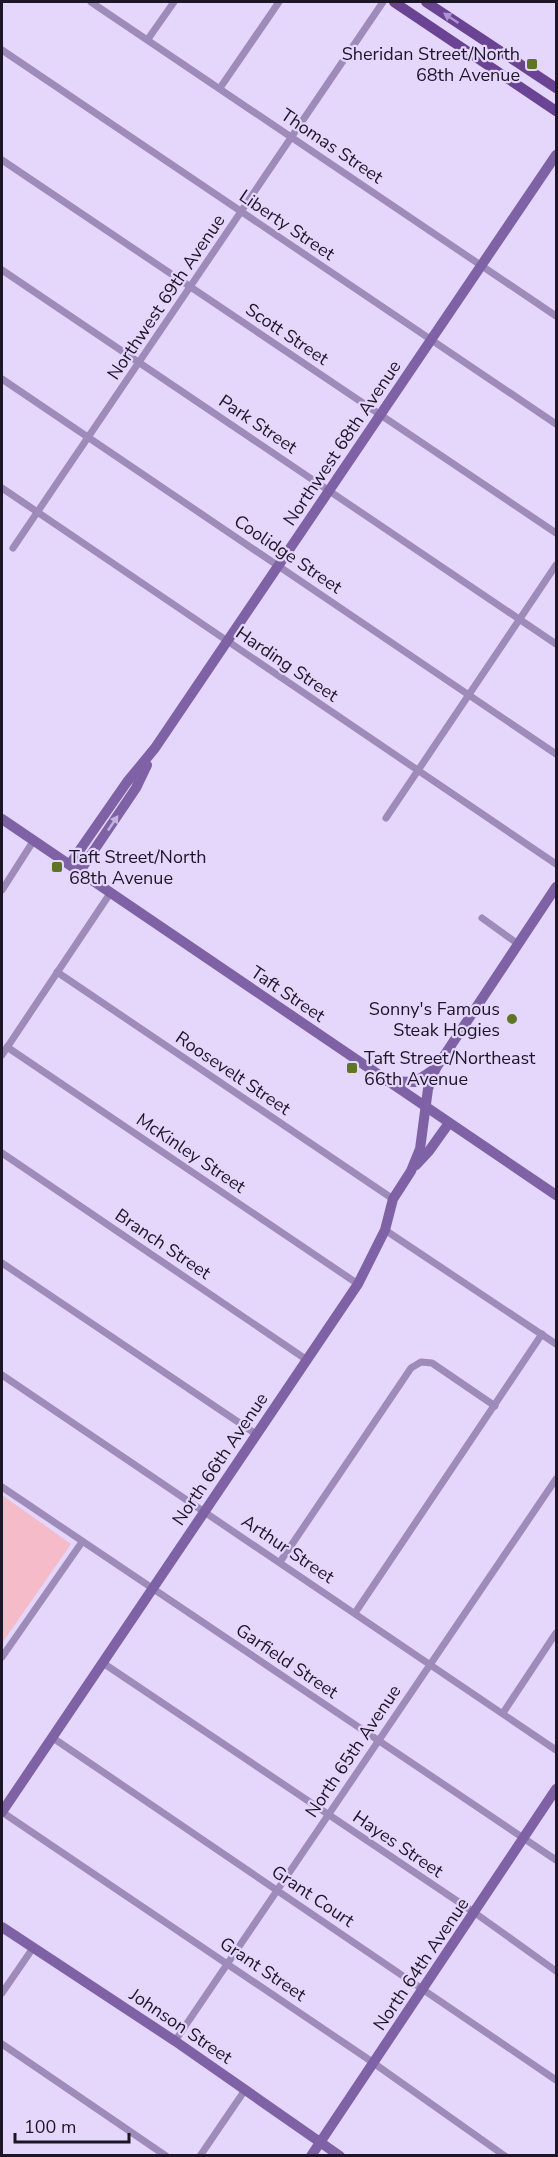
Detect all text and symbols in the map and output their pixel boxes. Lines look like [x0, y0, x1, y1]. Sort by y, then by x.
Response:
one-way arrow [442, 12, 459, 23]
place label: Sheridan Street/North 68th Avenue [342, 42, 520, 87]
marker: Sheridan Street/North 68th Avenue [525, 57, 539, 71]
street label: Thomas Street [276, 103, 388, 189]
street label: Liberty Street [235, 184, 340, 266]
street label: Northwest 69th Avenue [102, 210, 230, 384]
street label: Scott Street [241, 297, 334, 371]
street label: Northwest 68th Avenue [278, 356, 406, 530]
street label: Park Street [214, 389, 302, 459]
street label: Coolidge Street [229, 509, 347, 599]
street label: Harding Street [231, 621, 344, 708]
one-way arrow [107, 814, 118, 831]
place label: Taft Street/North 68th Avenue [69, 845, 206, 890]
marker: Taft Street/North 68th Avenue [50, 860, 64, 874]
street label: Taft Street [246, 960, 330, 1028]
place label: Sonny's Famous Steak Hogies [369, 997, 500, 1042]
marker: Sonny's Famous Steak Hogies [505, 1012, 519, 1026]
street label: Roosevelt Street [171, 1026, 296, 1121]
place label: Taft Street/Northeast 66th Avenue [364, 1046, 536, 1091]
marker: Taft Street/Northeast 66th Avenue [345, 1061, 359, 1075]
street label: McKinley Street [132, 1108, 251, 1199]
street label: Branch Street [110, 1203, 216, 1285]
street label: North 66th Avenue [167, 1388, 273, 1530]
street label: Arthur Street [237, 1509, 340, 1589]
street label: Garfield Street [231, 1618, 343, 1705]
street label: North 65th Avenue [300, 1680, 406, 1822]
street label: Hayes Street [348, 1805, 448, 1883]
street label: Grant Court [267, 1860, 360, 1933]
street label: North 64th Avenue [368, 1893, 474, 2035]
street label: Grant Street [215, 1931, 311, 2007]
street label: Johnson Street [124, 1982, 238, 2070]
scale bar [15, 2106, 129, 2144]
text: 100 m [24, 2115, 76, 2139]

